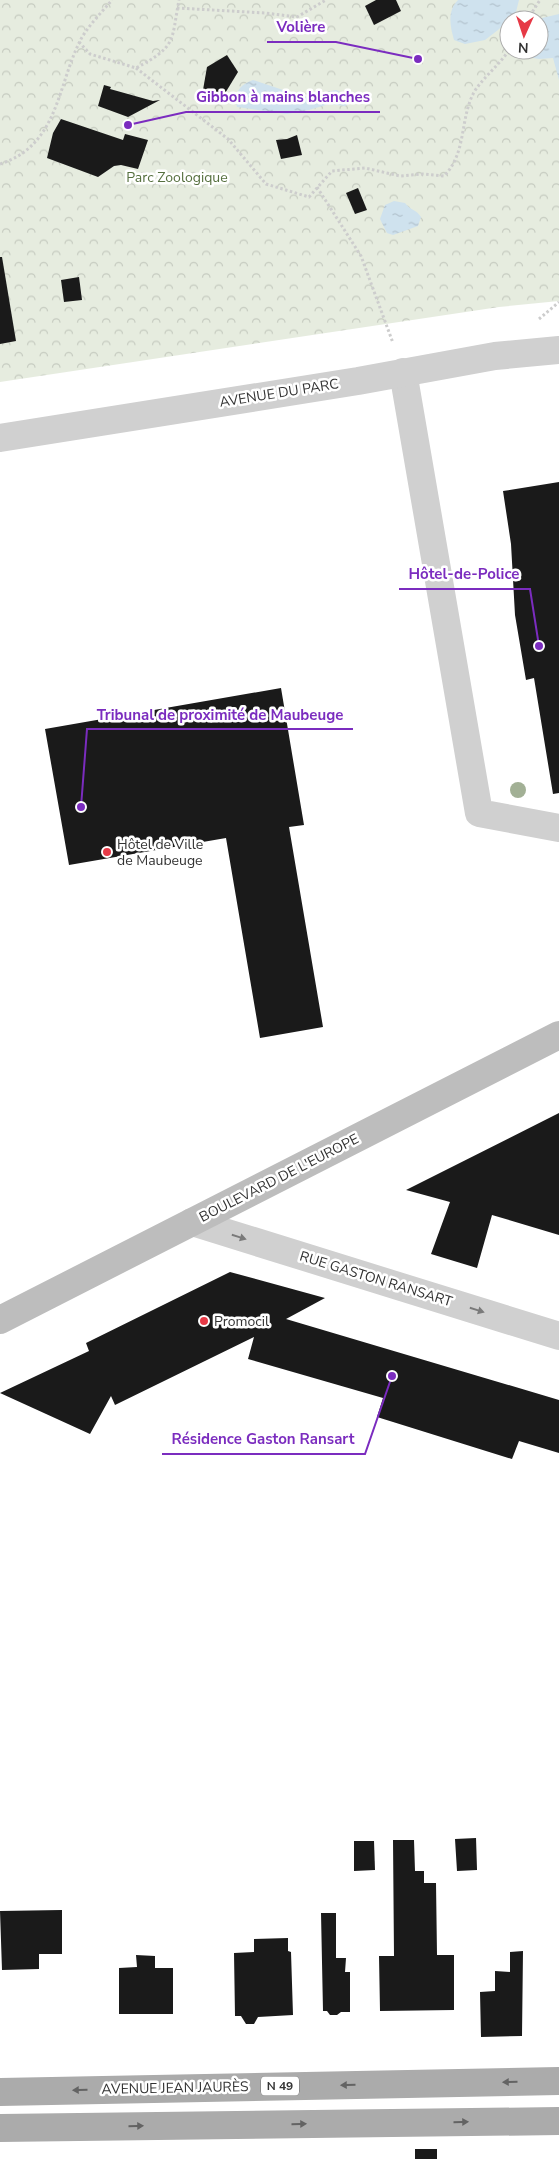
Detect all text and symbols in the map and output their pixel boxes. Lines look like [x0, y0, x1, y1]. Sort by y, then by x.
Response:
north arrow [499, 10, 549, 60]
callout: Volière [267, 12, 336, 42]
text: Volière [275, 17, 326, 37]
text: N [518, 38, 529, 57]
callout: Gibbon à mains blanches [186, 82, 380, 112]
text: Gibbon à mains blanches [196, 87, 370, 107]
park label: Parc Zoologique [126, 168, 228, 187]
street label: AVENUE DU PARC [218, 374, 340, 412]
callout: Hôtel-de-Police [399, 559, 530, 589]
text: Hôtel-de-Police [409, 564, 519, 584]
callout: Tribunal de proximité de Maubeuge [87, 699, 353, 729]
text: Tribunal de proximité de Maubeuge [97, 705, 343, 725]
place label: Hôtel de Ville de Maubeuge [117, 835, 203, 870]
marker: Hôtel de Ville de Maubeuge [101, 846, 113, 858]
street label: BOULEVARD DE L'EUROPE [196, 1129, 362, 1227]
one-way arrow [231, 1233, 246, 1241]
street label: RUE GASTON RANSART [297, 1247, 455, 1311]
one-way arrow [470, 1307, 485, 1315]
place label: Promocil [214, 1312, 270, 1331]
marker: Promocil [198, 1315, 210, 1327]
callout: Résidence Gaston Ransart [162, 1424, 365, 1454]
text: Résidence Gaston Ransart [172, 1429, 355, 1449]
road number: N 49 [261, 2076, 299, 2096]
street label: AVENUE JEAN JAURÈS [101, 2077, 249, 2099]
one-way arrow [502, 2078, 518, 2086]
one-way arrow [340, 2081, 356, 2089]
one-way arrow [72, 2086, 88, 2094]
one-way arrow [453, 2118, 469, 2126]
one-way arrow [291, 2120, 307, 2128]
one-way arrow [128, 2122, 144, 2130]

